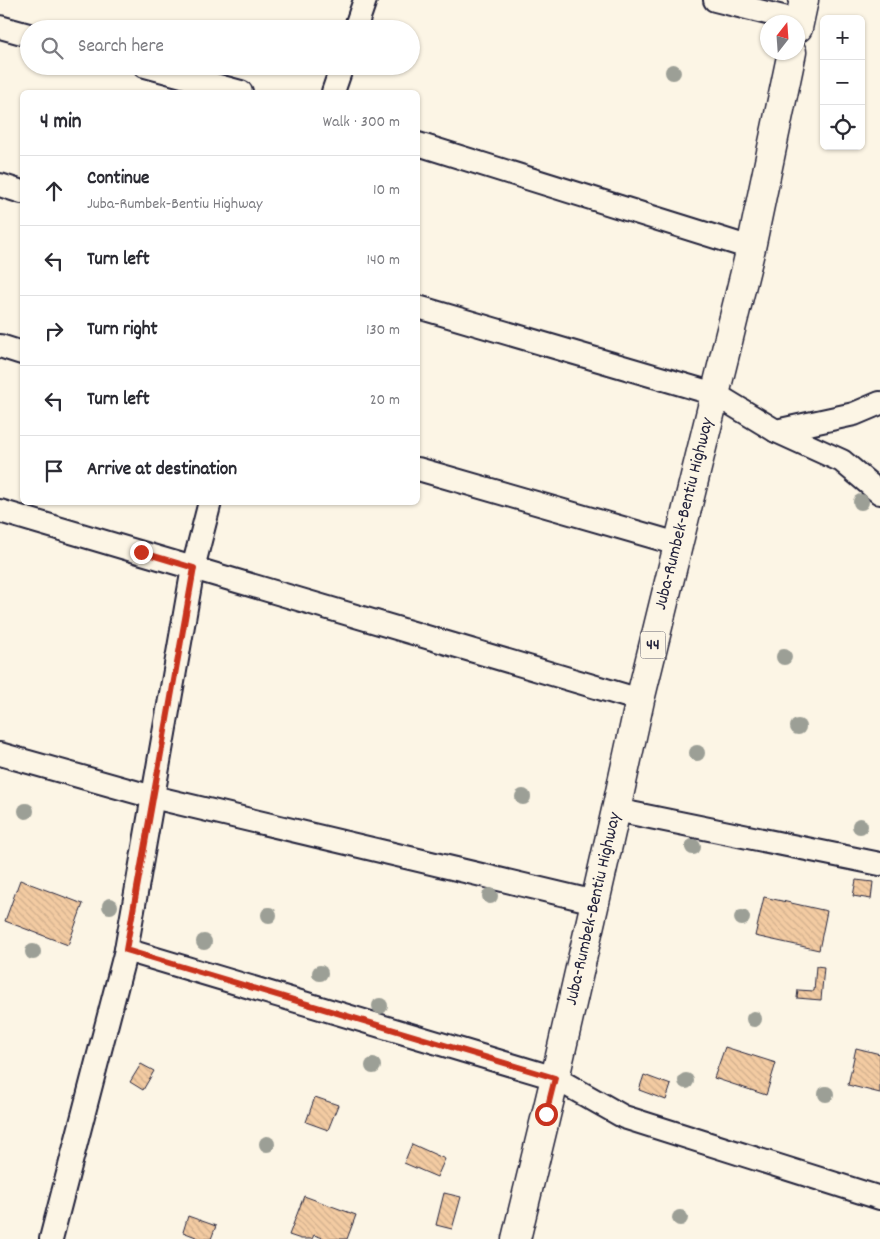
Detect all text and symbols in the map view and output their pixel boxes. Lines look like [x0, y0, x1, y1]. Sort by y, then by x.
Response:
north arrow [760, 15, 805, 60]
map controls [820, 15, 865, 150]
button: + [820, 15, 865, 60]
search box [20, 20, 420, 75]
icon: search [38, 34, 66, 62]
text: Search here [78, 34, 164, 61]
button: − [820, 60, 865, 105]
button: locate [820, 105, 865, 150]
text: 4 min [40, 108, 82, 138]
text: Walk · 300 m [323, 111, 400, 134]
text: Continue [87, 166, 149, 193]
icon: ahead [40, 177, 68, 205]
text: 10 m [373, 179, 400, 202]
text: Juba-Rumbek-Bentiu Highway [87, 193, 262, 216]
icon: left [40, 247, 68, 275]
text: Turn left [87, 247, 150, 274]
text: 140 m [366, 249, 400, 272]
icon: right [40, 317, 68, 345]
text: Turn right [87, 317, 158, 344]
text: 130 m [366, 319, 400, 342]
icon: left [40, 387, 68, 415]
text: Turn left [87, 387, 150, 414]
text: 20 m [370, 389, 400, 412]
street label: Juba-Rumbek-Bentiu Highway [649, 415, 721, 613]
icon: arrive [40, 457, 68, 485]
text: Arrive at destination [87, 457, 237, 484]
route end [130, 541, 153, 564]
road number: 44 [640, 632, 666, 658]
street label: Juba-Rumbek-Bentiu Highway [560, 809, 629, 1008]
route start [535, 1103, 558, 1126]

